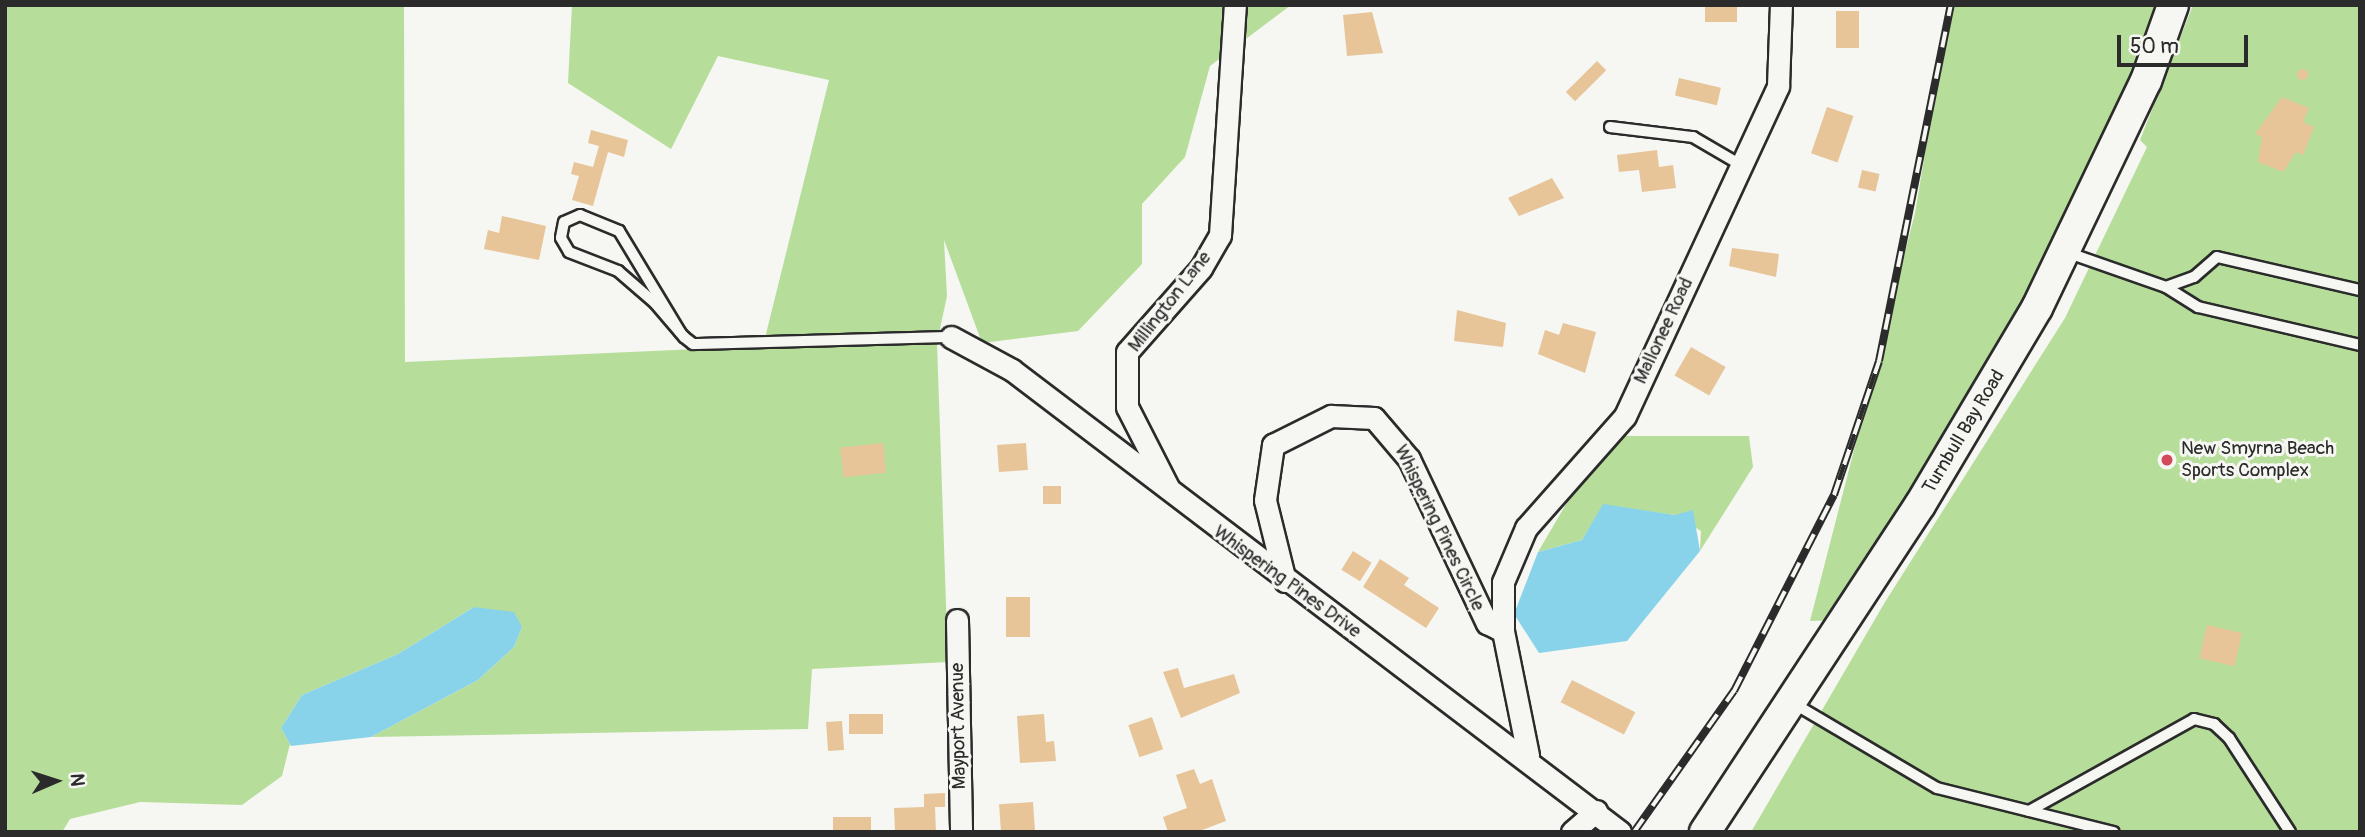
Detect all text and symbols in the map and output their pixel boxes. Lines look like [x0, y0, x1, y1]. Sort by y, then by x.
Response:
scale bar [2120, 21, 2251, 65]
text: 50 m [2130, 33, 2179, 60]
street label: Millington Lane [1124, 247, 1216, 357]
street label: Mallonee Road [1629, 274, 1699, 388]
street label: Turnbull Bay Road [1918, 366, 2010, 498]
place label: New Smyrna Beach Sports Complex [2181, 438, 2334, 482]
street label: Whispering Pines Circle [1389, 441, 1489, 615]
marker: New Smyrna Beach Sports Complex [2159, 452, 2175, 468]
street label: Whispering Pines Drive [1209, 521, 1365, 643]
street label: Mayport Avenue [946, 662, 972, 790]
north arrow [21, 746, 91, 816]
text: N [65, 773, 89, 787]

